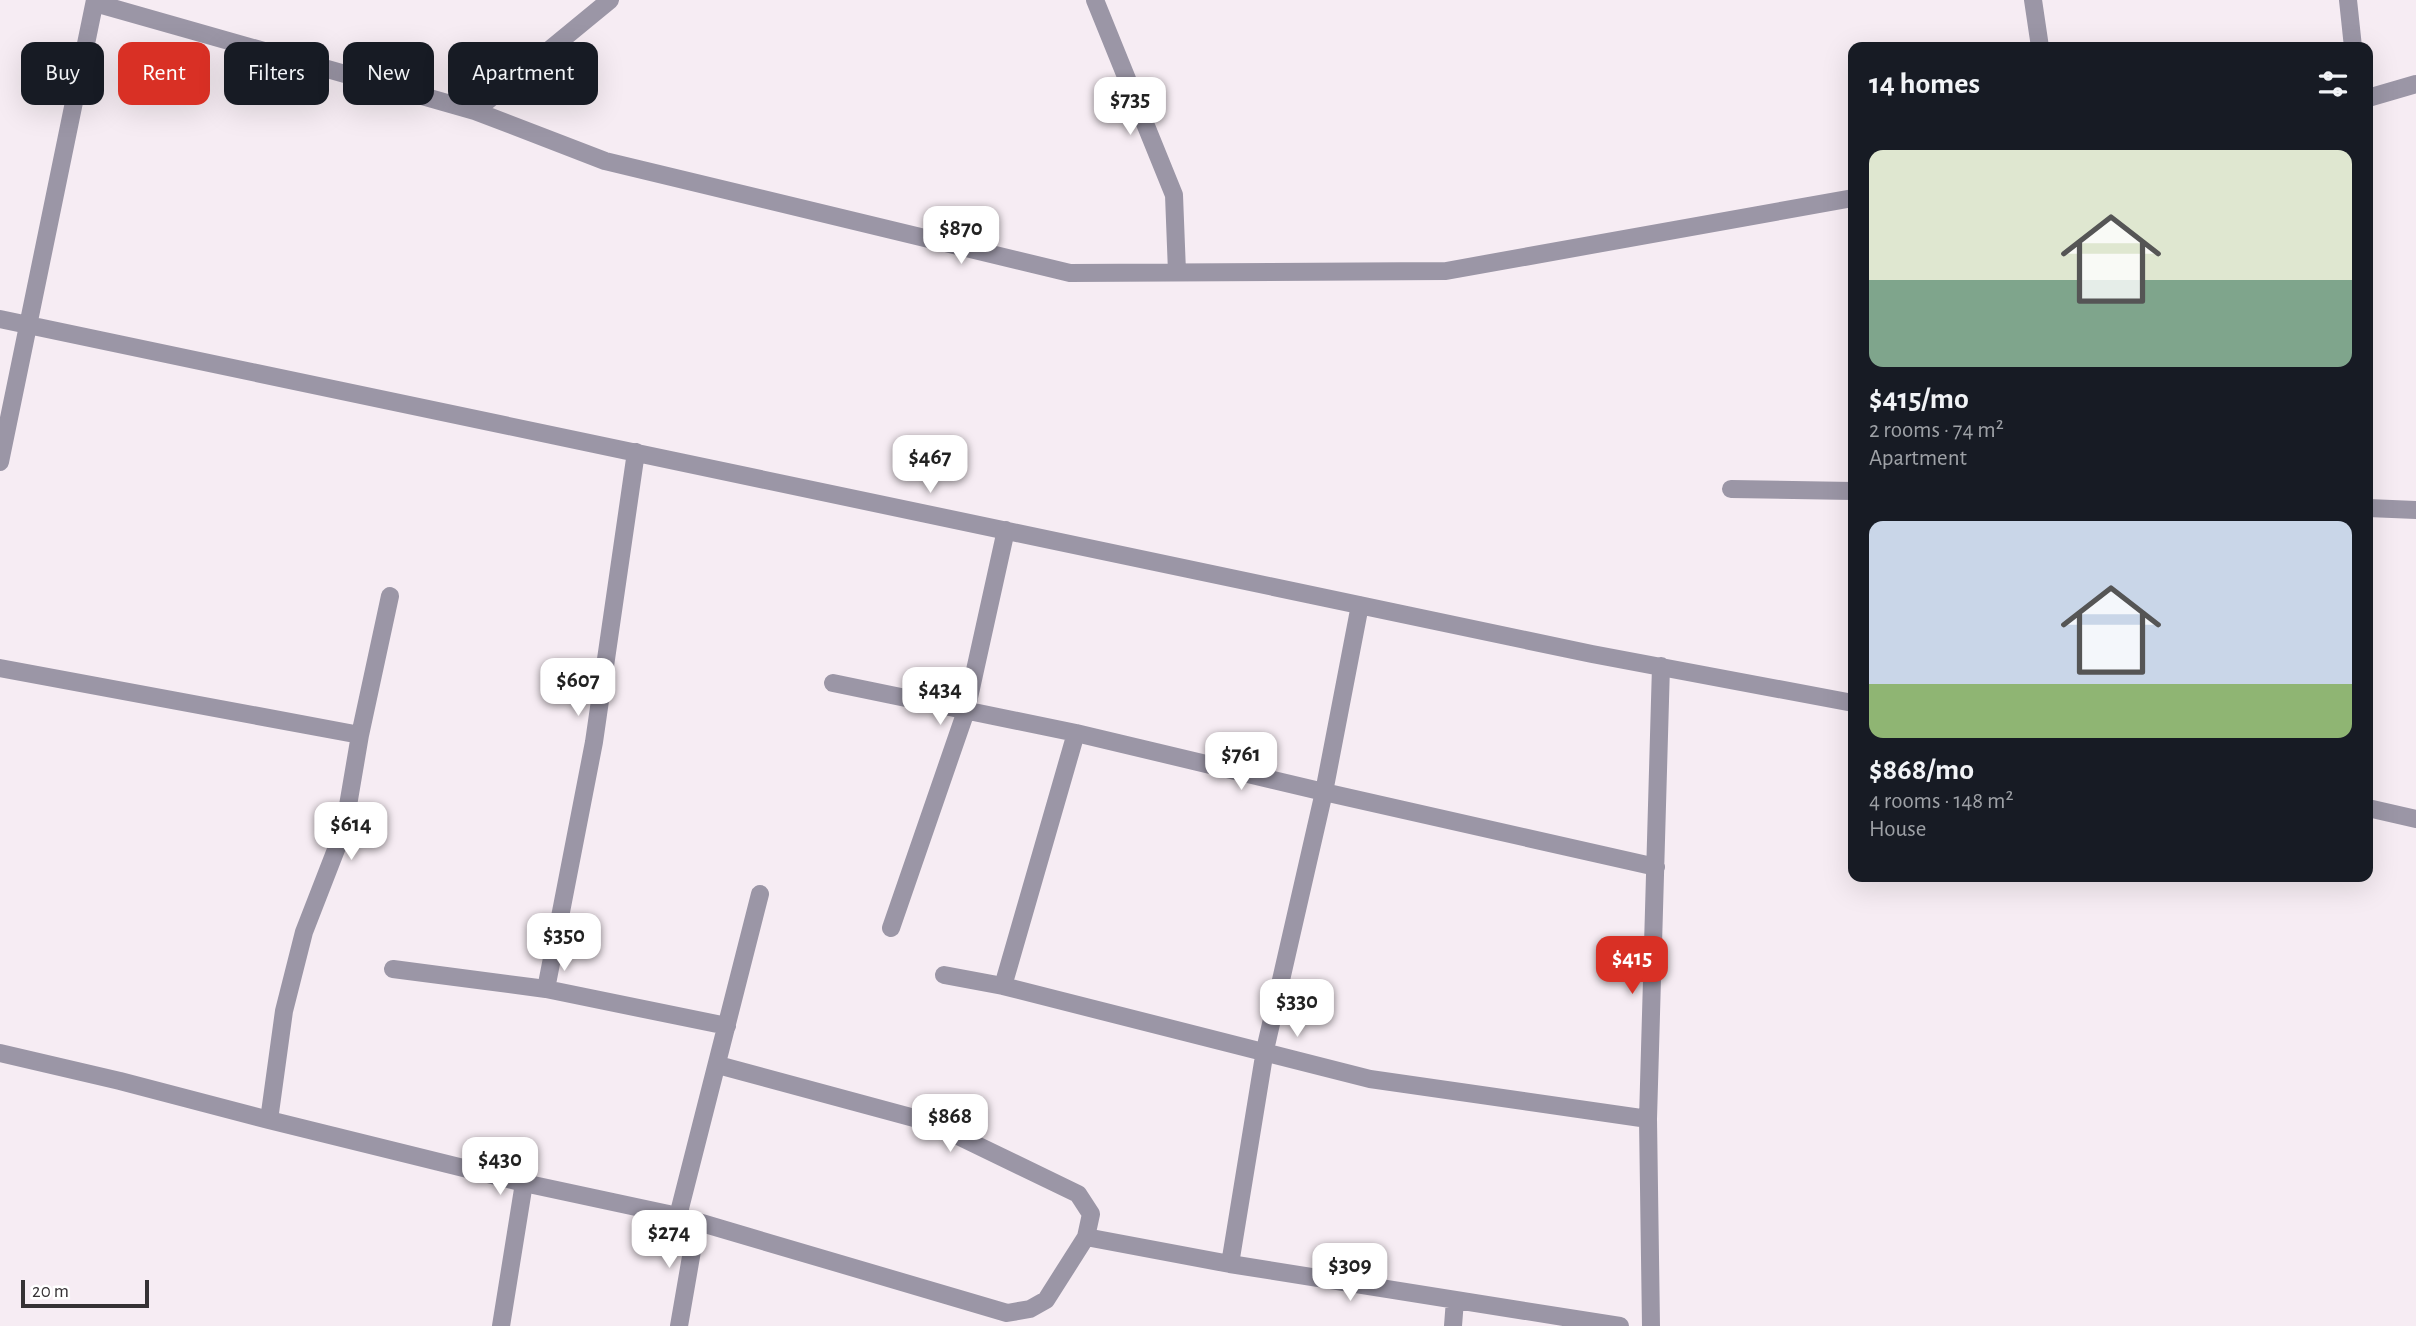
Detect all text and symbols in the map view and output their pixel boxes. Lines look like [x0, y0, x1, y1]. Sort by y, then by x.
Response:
chip: Buy [21, 42, 104, 105]
chip: Rent [118, 42, 210, 105]
chip: Filters [224, 42, 329, 105]
chip: New [343, 42, 434, 105]
chip: Apartment [448, 42, 598, 105]
icon: filters [2314, 65, 2352, 103]
text: 14 homes [1869, 69, 1980, 99]
pin: $735 [1089, 78, 1171, 137]
text: $735 [1110, 88, 1150, 111]
icon: home [2048, 196, 2174, 322]
pin: $870 [920, 206, 1002, 266]
text: $870 [939, 217, 983, 240]
text: $415/mo [1869, 384, 1969, 414]
text: 2 rooms · 74 m² [1869, 419, 2004, 442]
pin: $467 [889, 435, 971, 495]
text: $467 [909, 446, 951, 469]
text: Apartment [1869, 447, 1967, 470]
icon: home [2048, 567, 2174, 693]
pin: $607 [537, 658, 619, 718]
pin: $434 [899, 668, 981, 727]
text: $607 [556, 669, 600, 692]
text: $434 [918, 678, 962, 701]
pin: $761 [1200, 732, 1282, 792]
text: $761 [1221, 743, 1261, 766]
text: $868/mo [1869, 755, 1974, 785]
text: 4 rooms · 148 m² [1869, 790, 2014, 813]
pin: $614 [310, 802, 392, 862]
text: $614 [330, 813, 372, 836]
text: House [1869, 818, 1926, 841]
pin: $350 [523, 914, 605, 973]
text: $350 [543, 924, 585, 947]
pin: $415 [1591, 936, 1673, 996]
text: $415 [1612, 947, 1652, 970]
pin: $330 [1256, 979, 1338, 1039]
text: $330 [1276, 990, 1318, 1013]
pin: $868 [909, 1094, 991, 1154]
text: $868 [928, 1105, 972, 1128]
pin: $430 [459, 1138, 541, 1197]
text: $430 [478, 1148, 522, 1171]
pin: $274 [628, 1210, 710, 1270]
text: $274 [648, 1221, 690, 1244]
pin: $309 [1309, 1244, 1391, 1303]
text: $309 [1328, 1254, 1372, 1277]
scale bar [21, 1277, 149, 1309]
text: 20 m [32, 1282, 69, 1301]

